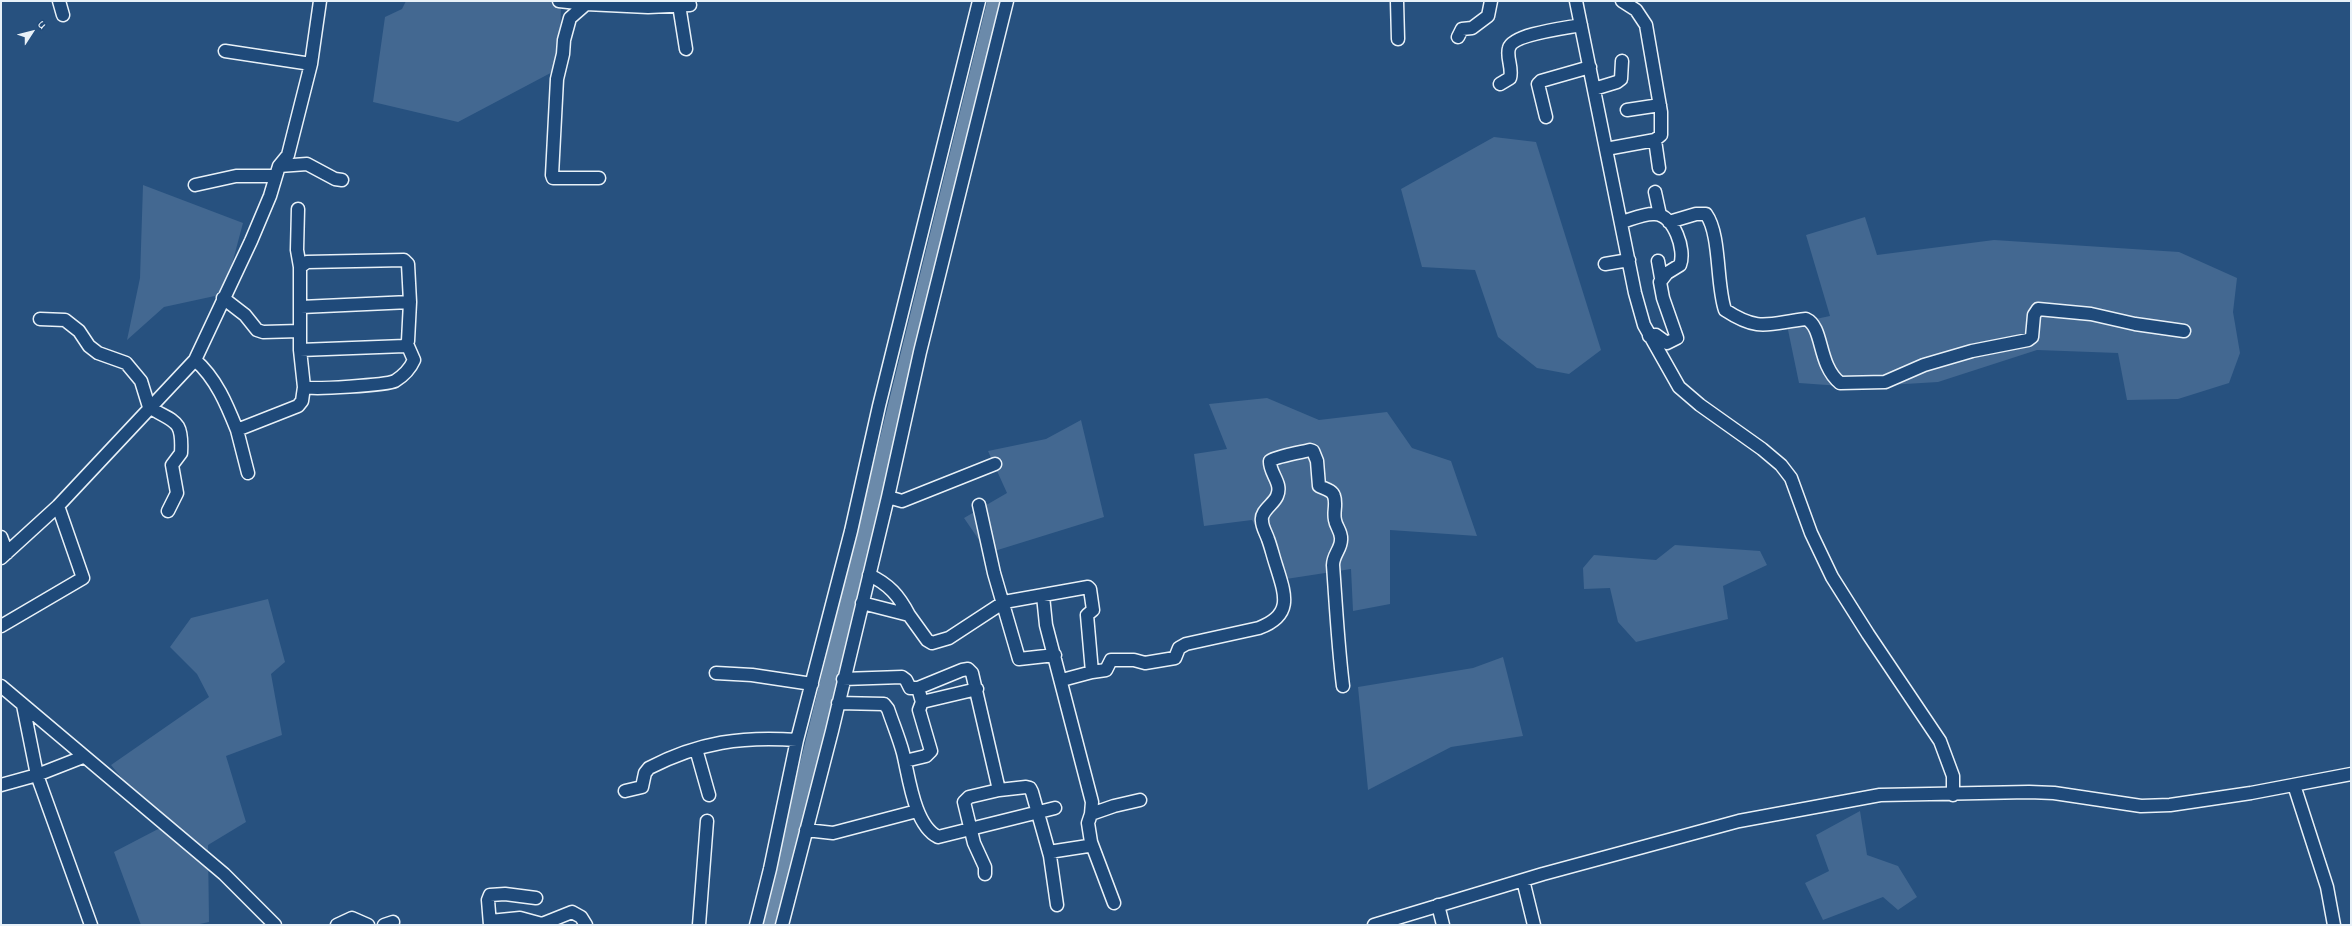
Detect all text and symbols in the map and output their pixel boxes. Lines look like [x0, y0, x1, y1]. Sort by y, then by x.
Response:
north arrow [12, 12, 52, 52]
text: U [33, 17, 50, 32]

